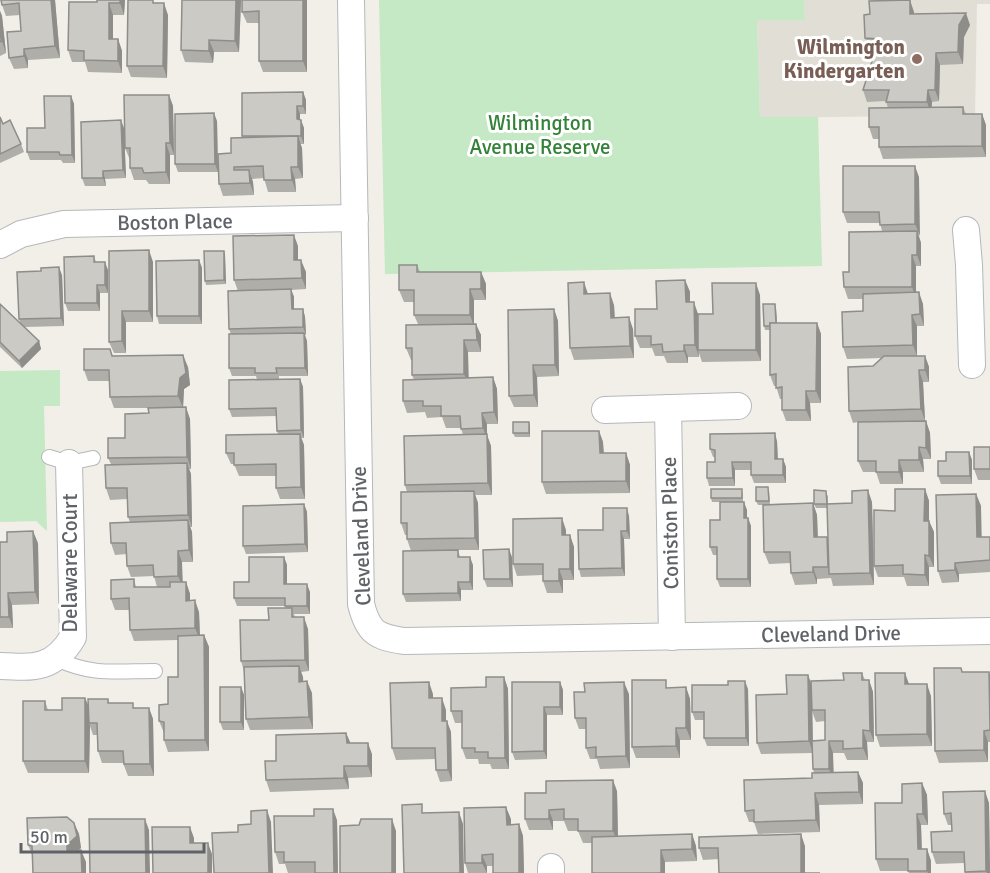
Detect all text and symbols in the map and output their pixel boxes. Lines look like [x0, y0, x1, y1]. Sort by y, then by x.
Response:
place label: Wilmington Kindergarten [784, 34, 905, 84]
marker: Wilmington Kindergarten [910, 52, 924, 66]
park label: Wilmington Avenue Reserve [470, 110, 610, 160]
street label: Boston Place [117, 208, 233, 236]
street label: Coniston Place [656, 456, 684, 590]
street label: Cleveland Drive [346, 466, 376, 606]
street label: Delaware Court [57, 493, 83, 633]
street label: Cleveland Drive [761, 620, 901, 648]
scale bar [21, 816, 204, 854]
text: 50 m [30, 826, 68, 848]

